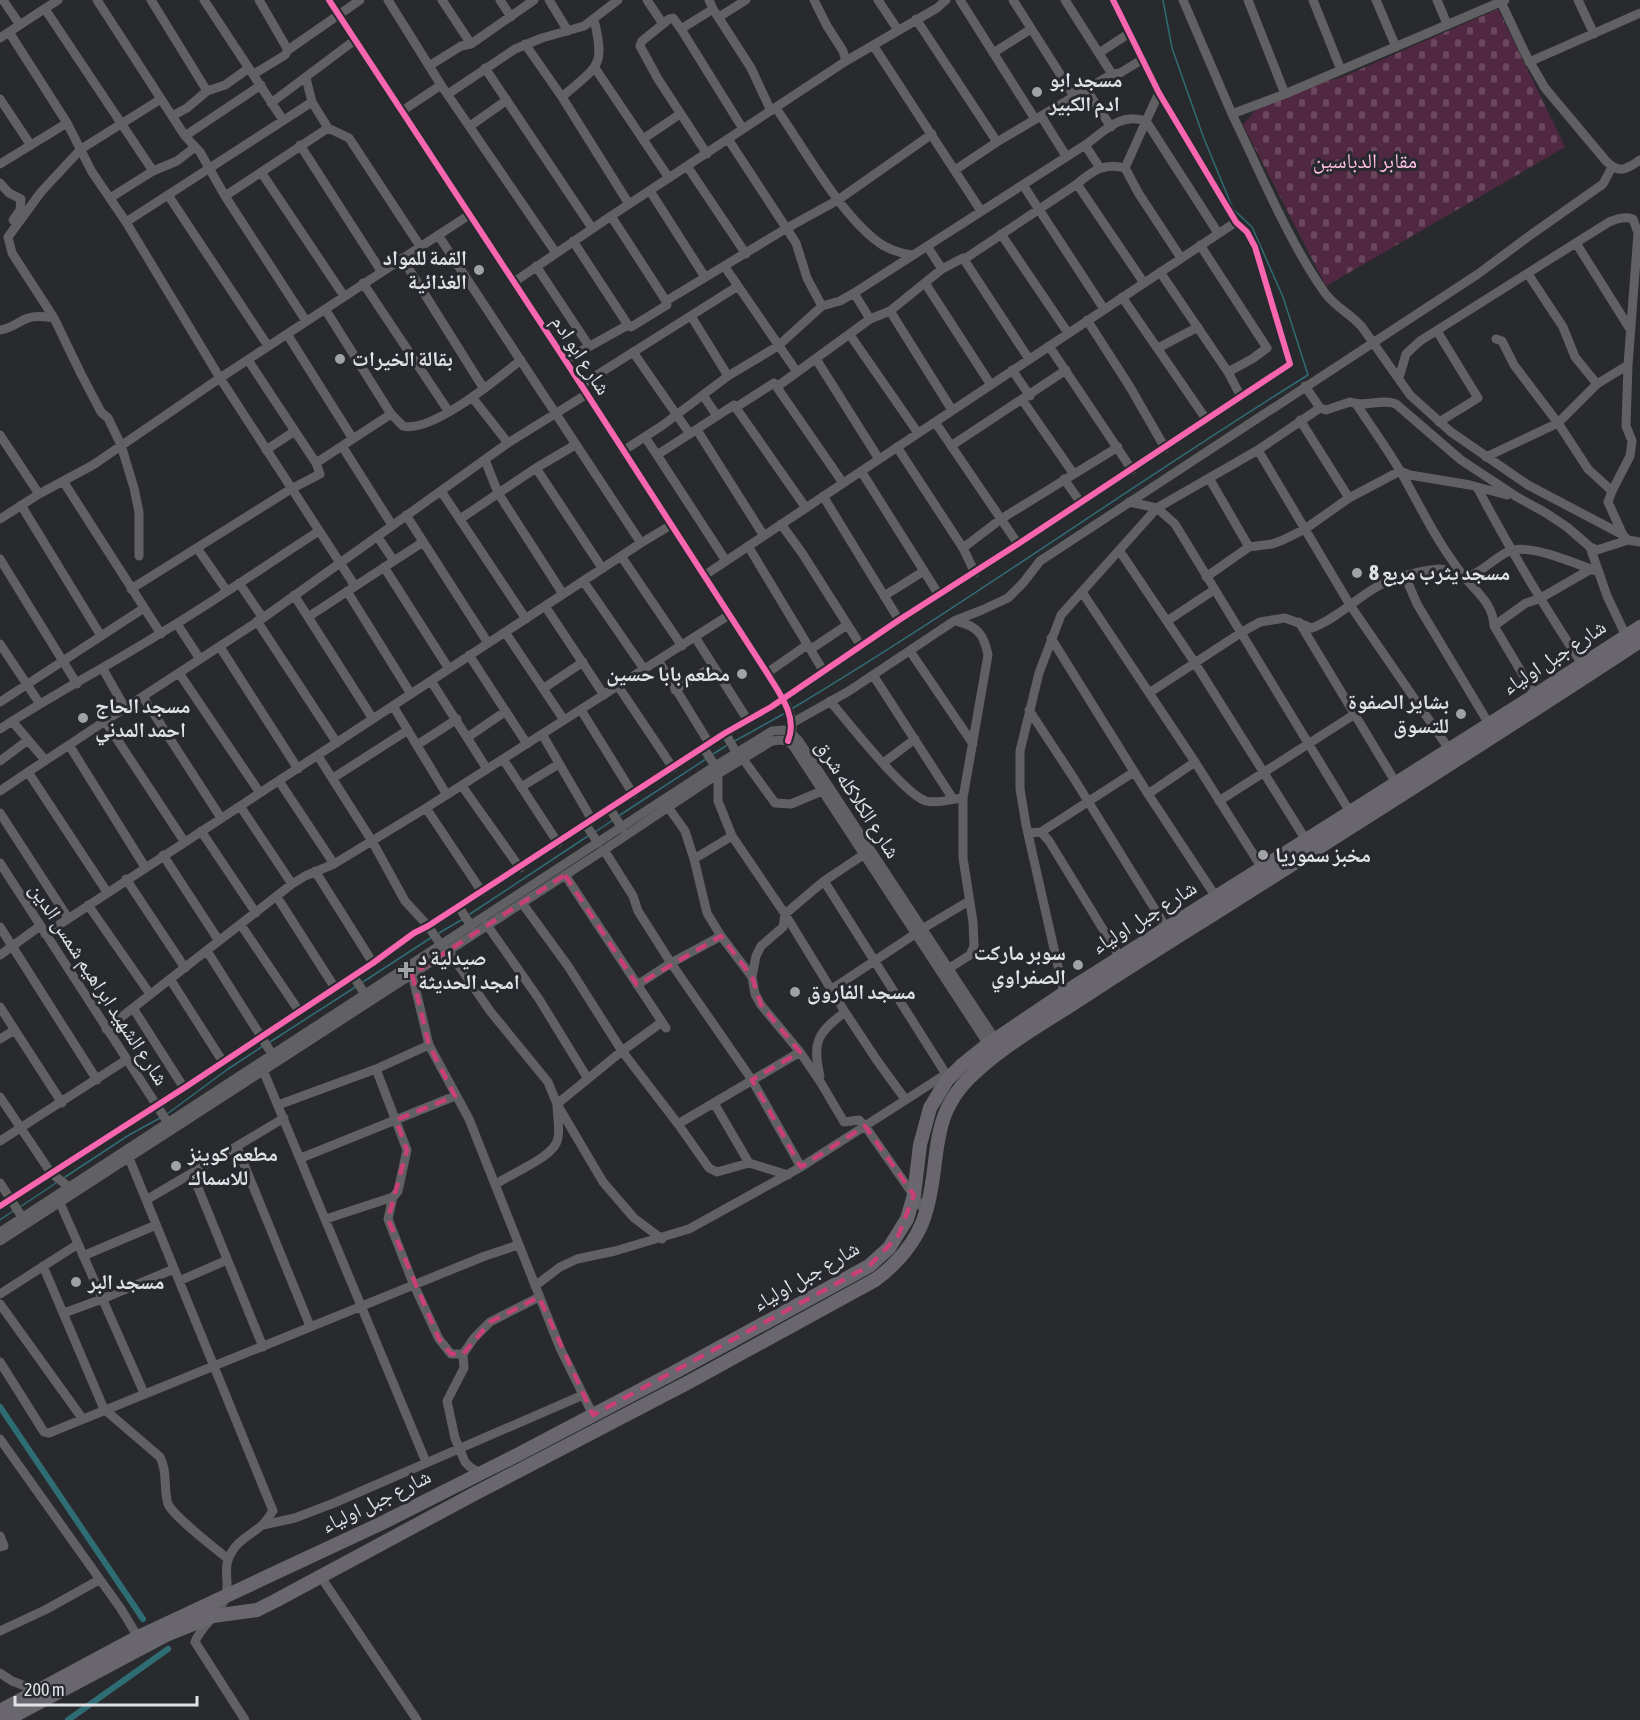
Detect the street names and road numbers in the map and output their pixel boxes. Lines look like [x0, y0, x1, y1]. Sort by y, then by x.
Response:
street label: شارع ابو ادم [545, 310, 616, 400]
street label: شارع جبل اولياء [1497, 614, 1611, 700]
street label: شارع الكلاكله شرق [810, 735, 906, 863]
street label: شارع جبل اولياء [1087, 874, 1201, 960]
street label: شارع الشهيد ابراهيم شمس الدين [23, 878, 174, 1091]
street label: شارع جبل اولياء [748, 1235, 864, 1317]
street label: شارع جبل اولياء [317, 1463, 435, 1539]

